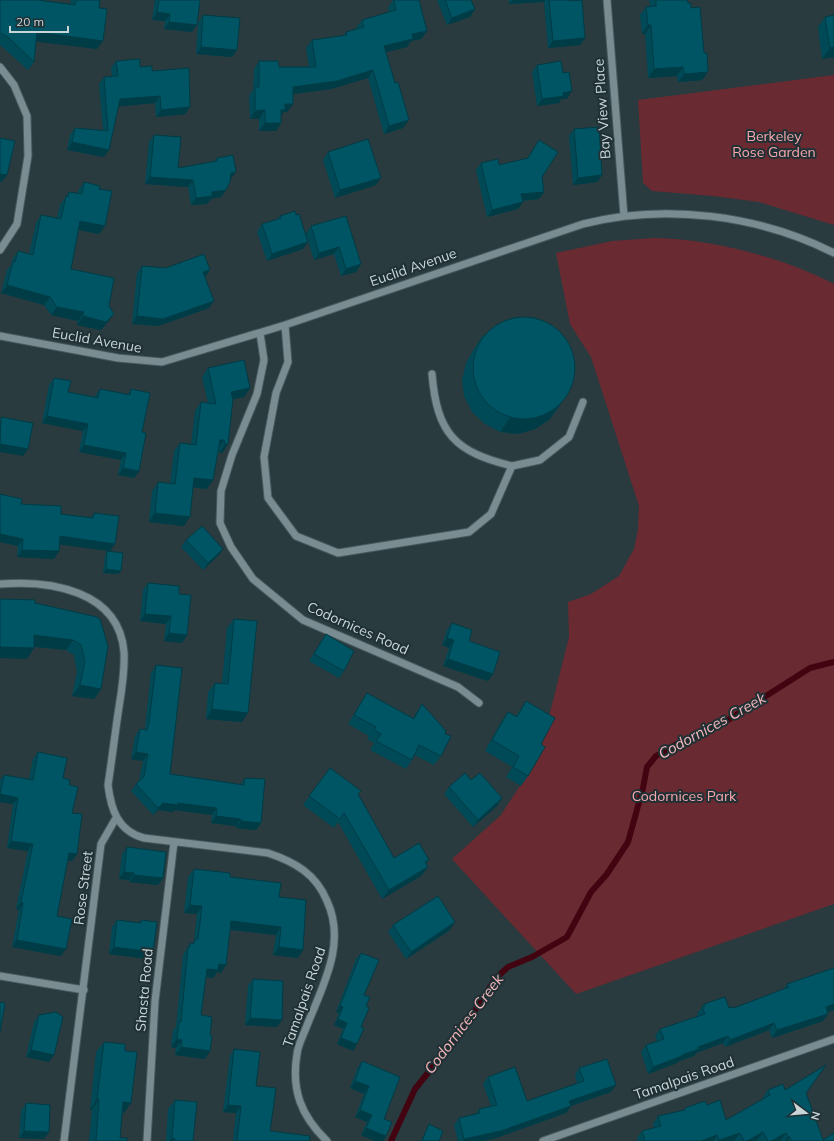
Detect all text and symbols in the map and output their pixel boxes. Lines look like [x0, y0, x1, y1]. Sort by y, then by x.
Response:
scale bar [10, 8, 68, 34]
text: 20 m [16, 14, 44, 29]
street label: Bay View Place [590, 58, 614, 160]
park label: Berkeley Rose Garden [732, 127, 816, 161]
street label: Euclid Avenue [367, 244, 459, 290]
street label: Euclid Avenue [51, 323, 143, 357]
street label: Codornices Road [304, 598, 412, 658]
water label: Codornices Creek [655, 688, 770, 763]
park label: Codornices Park [632, 787, 737, 805]
street label: Rose Street [70, 850, 96, 926]
street label: Tamalpais Road [278, 944, 330, 1050]
street label: Shasta Road [131, 948, 157, 1032]
water label: Codornices Creek [420, 969, 508, 1077]
street label: Tamalpais Road [631, 1052, 737, 1104]
north arrow [786, 1093, 826, 1133]
text: N [808, 1110, 823, 1122]

